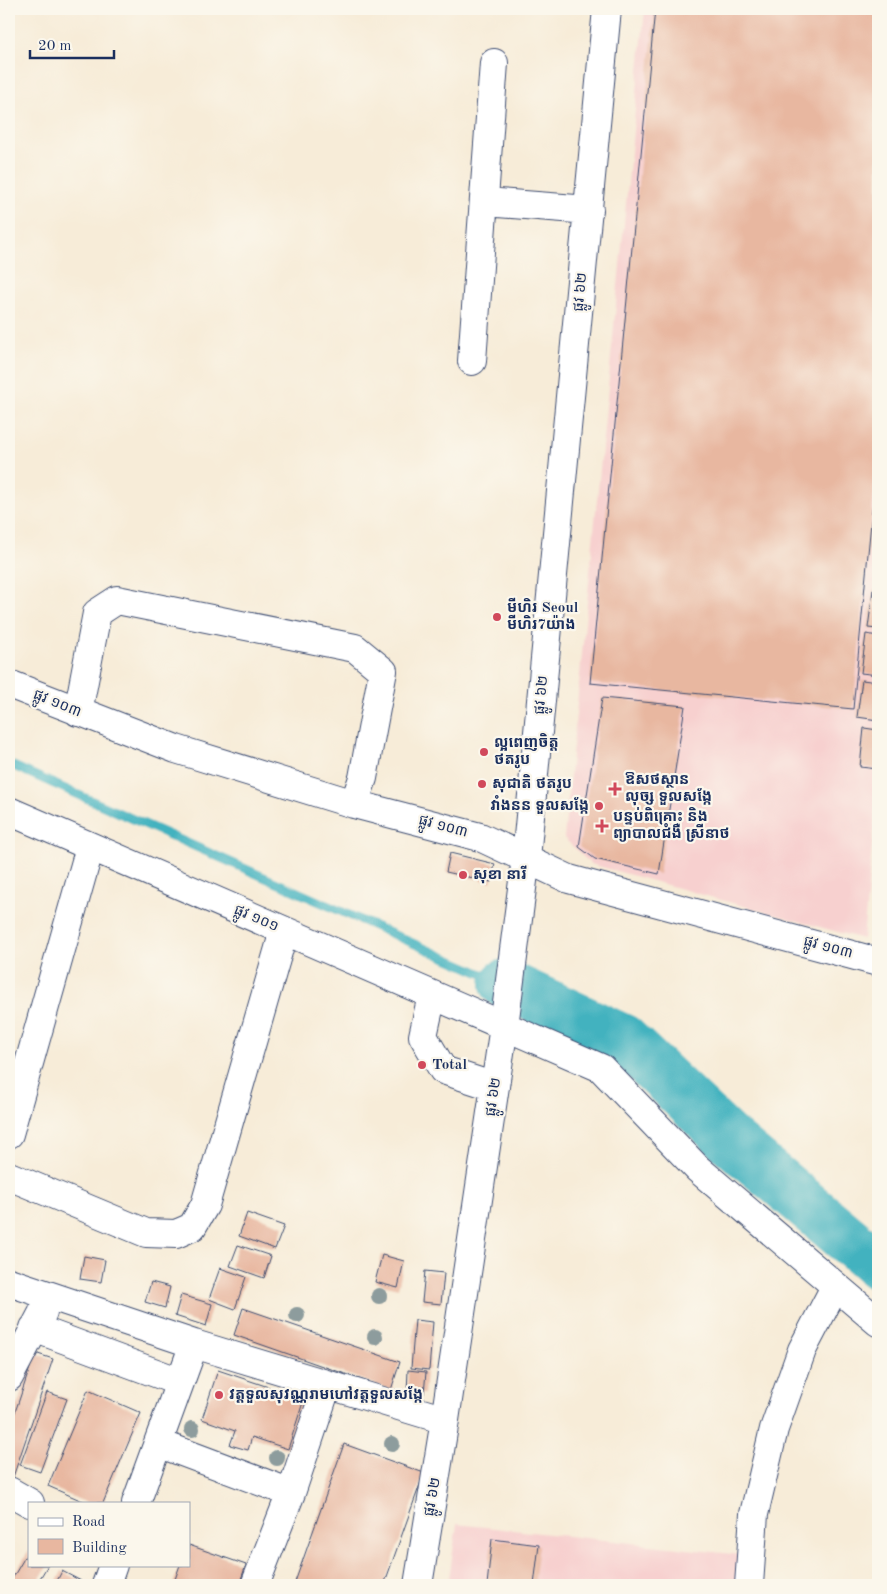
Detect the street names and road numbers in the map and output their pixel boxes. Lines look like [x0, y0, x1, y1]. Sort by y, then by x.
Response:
street label: ផ្លូវ ៦២ [572, 272, 595, 313]
street label: ផ្លូវ ៦២ [533, 675, 556, 716]
street label: ផ្លូវ ១០៣ [29, 688, 83, 725]
street label: ផ្លូវ ១០៣ [415, 813, 469, 845]
street label: ផ្លូវ ១០១ [230, 903, 281, 939]
street label: ផ្លូវ ១០៣ [800, 934, 854, 966]
street label: ផ្លូវ ៦២ [484, 1076, 509, 1118]
street label: ផ្លូវ ៦២ [422, 1476, 448, 1518]

